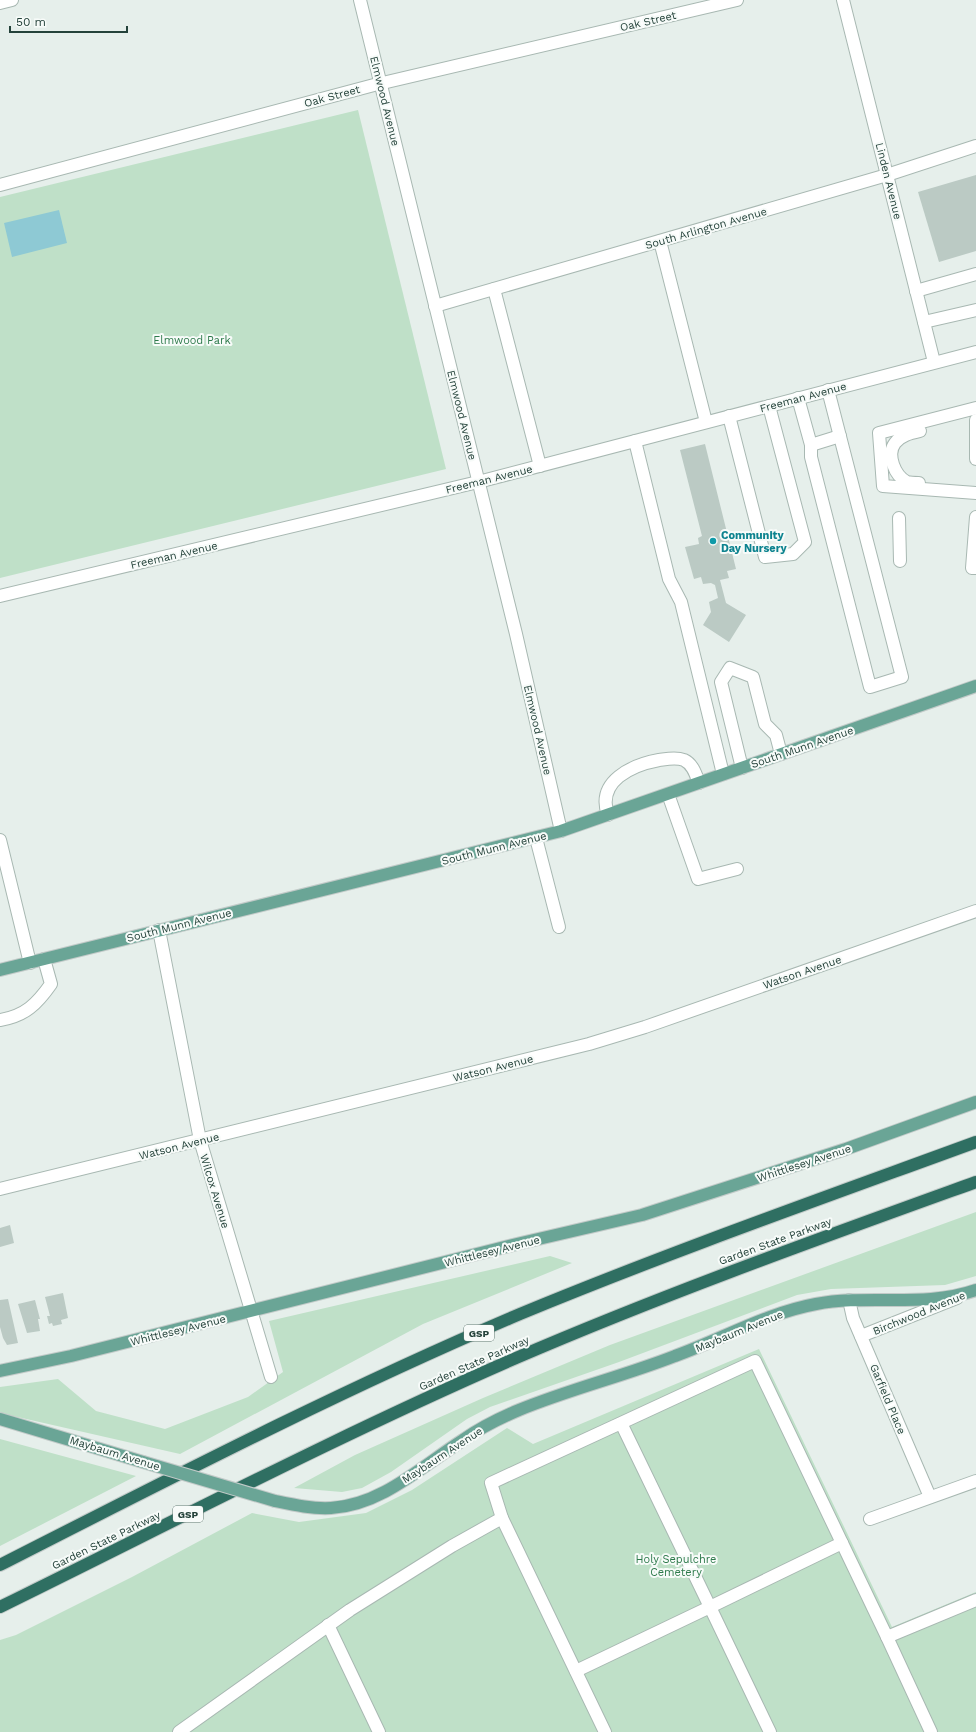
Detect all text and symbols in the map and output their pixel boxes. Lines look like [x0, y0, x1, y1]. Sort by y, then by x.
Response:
scale bar [10, 8, 127, 34]
street label: Oak Street [619, 9, 678, 34]
text: 50 m [16, 15, 46, 29]
street label: Elmwood Avenue [367, 55, 402, 147]
street label: Oak Street [303, 83, 362, 110]
street label: Linden Avenue [873, 141, 904, 221]
street label: South Arlington Avenue [644, 205, 769, 252]
park label: Elmwood Park [153, 334, 231, 347]
street label: Elmwood Avenue [444, 369, 479, 461]
street label: Freeman Avenue [758, 380, 848, 415]
street label: Freeman Avenue [444, 462, 534, 497]
place label: Community Day Nursery [721, 529, 787, 555]
marker: Community Day Nursery [708, 536, 718, 546]
street label: Freeman Avenue [129, 539, 219, 572]
street label: Elmwood Avenue [521, 684, 554, 776]
street label: South Munn Avenue [749, 724, 855, 771]
street label: South Munn Avenue [440, 829, 548, 868]
street label: South Munn Avenue [125, 906, 233, 945]
street label: Watson Avenue [761, 953, 843, 992]
street label: Watson Avenue [452, 1052, 535, 1085]
street label: Watson Avenue [138, 1130, 221, 1163]
street label: Whittlesey Avenue [756, 1142, 853, 1185]
street label: Wilcox Avenue [197, 1152, 232, 1230]
street label: Garden State Parkway [717, 1215, 834, 1268]
street label: Whittlesey Avenue [443, 1233, 541, 1270]
street label: Birchwood Avenue [871, 1289, 967, 1338]
street label: Maybaum Avenue [693, 1308, 785, 1355]
street label: Whittlesey Avenue [129, 1312, 227, 1349]
road number: GSP [464, 1325, 494, 1341]
street label: Garden State Parkway [417, 1333, 531, 1394]
street label: Garfield Place [867, 1362, 908, 1436]
street label: Maybaum Avenue [400, 1424, 485, 1486]
street label: Maybaum Avenue [68, 1434, 161, 1473]
road number: GSP [173, 1506, 203, 1522]
street label: Garden State Parkway [50, 1508, 163, 1572]
park label: Holy Sepulchre Cemetery [636, 1553, 716, 1579]

